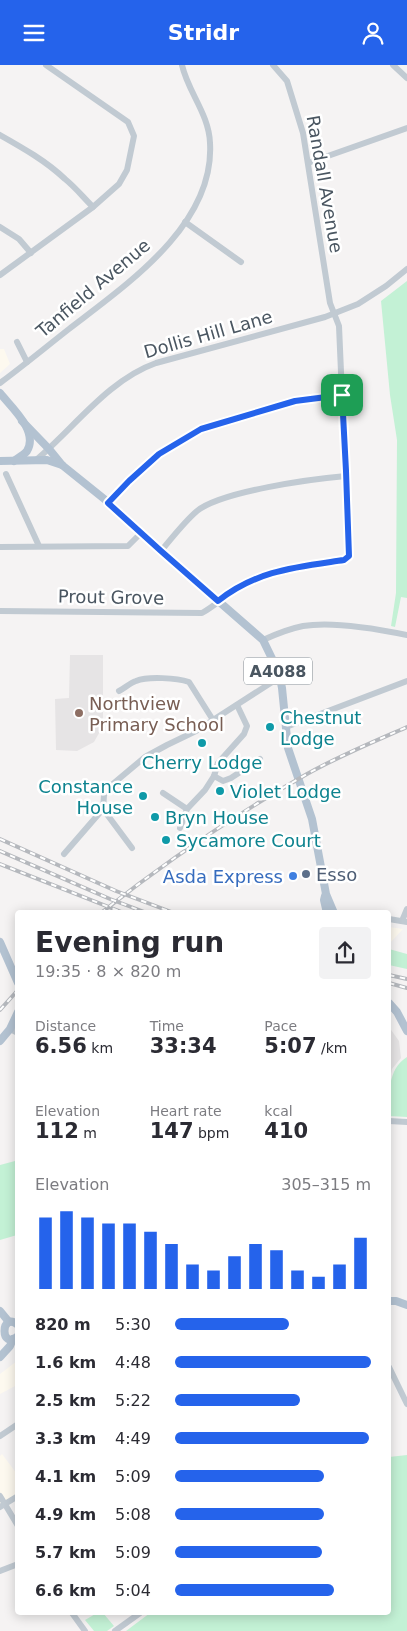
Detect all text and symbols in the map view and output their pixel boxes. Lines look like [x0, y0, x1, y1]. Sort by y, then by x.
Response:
icon: menu [20, 19, 48, 47]
icon: person [359, 19, 387, 47]
text: Stridr [168, 20, 239, 45]
street label: Randall Avenue [303, 113, 347, 255]
street label: Tanfield Avenue [31, 234, 154, 342]
street label: Dollis Hill Lane [141, 306, 275, 362]
pin [321, 374, 363, 416]
icon: arrive [328, 381, 356, 409]
street label: Prout Grove [58, 586, 164, 608]
road number: A4088 [244, 657, 312, 685]
place label: Northview Primary School [89, 693, 224, 735]
marker: Northview Primary School [73, 707, 85, 719]
place label: Chestnut Lodge [280, 707, 361, 749]
marker: Chestnut Lodge [264, 721, 276, 733]
marker: Cherry Lodge [196, 737, 208, 749]
place label: Cherry Lodge [142, 752, 262, 773]
place label: Constance House [38, 776, 133, 818]
place label: Violet Lodge [230, 781, 341, 802]
marker: Violet Lodge [214, 785, 226, 797]
marker: Constance House [137, 790, 149, 802]
place label: Bryn House [165, 807, 269, 828]
marker: Bryn House [149, 811, 161, 823]
place label: Sycamore Court [176, 830, 321, 851]
marker: Sycamore Court [160, 834, 172, 846]
place label: Esso [316, 864, 357, 885]
place label: Asda Express [163, 866, 283, 887]
marker: Esso [300, 868, 312, 880]
marker: Asda Express [287, 870, 299, 882]
text: Evening run [35, 926, 224, 959]
button: share [319, 927, 371, 979]
text: 19:35 · 8 × 820 m [35, 962, 181, 981]
text: Distance [35, 1018, 96, 1034]
text: Time [150, 1018, 184, 1034]
text: Pace [264, 1018, 297, 1034]
text: 6.56 [35, 1034, 87, 1058]
text: 33:34 [150, 1034, 217, 1058]
text: 5:07 [264, 1034, 317, 1058]
text: km [87, 1040, 113, 1056]
text: /km [317, 1040, 347, 1056]
text: Elevation [35, 1103, 100, 1119]
text: Heart rate [150, 1103, 222, 1119]
text: kcal [264, 1103, 293, 1119]
text: 112 [35, 1119, 79, 1143]
text: 147 [150, 1119, 194, 1143]
text: 410 [264, 1119, 308, 1143]
text: m [79, 1125, 97, 1141]
text: bpm [194, 1125, 229, 1141]
text: Elevation [35, 1175, 109, 1194]
text: 305–315 m [281, 1175, 371, 1194]
text: 820 m [35, 1315, 91, 1334]
text: 5:30 [115, 1315, 151, 1334]
text: 1.6 km [35, 1353, 96, 1372]
text: 4:48 [115, 1353, 151, 1372]
text: 2.5 km [35, 1391, 96, 1410]
text: 5:22 [115, 1391, 151, 1410]
text: 3.3 km [35, 1429, 96, 1448]
text: 4:49 [115, 1429, 151, 1448]
text: 4.1 km [35, 1467, 96, 1486]
text: 5:09 [115, 1467, 151, 1486]
text: 4.9 km [35, 1505, 96, 1524]
text: 5:08 [115, 1505, 151, 1524]
text: 5.7 km [35, 1543, 96, 1562]
text: 5:09 [115, 1543, 151, 1562]
text: 6.6 km [35, 1581, 96, 1600]
text: 5:04 [115, 1581, 151, 1600]

